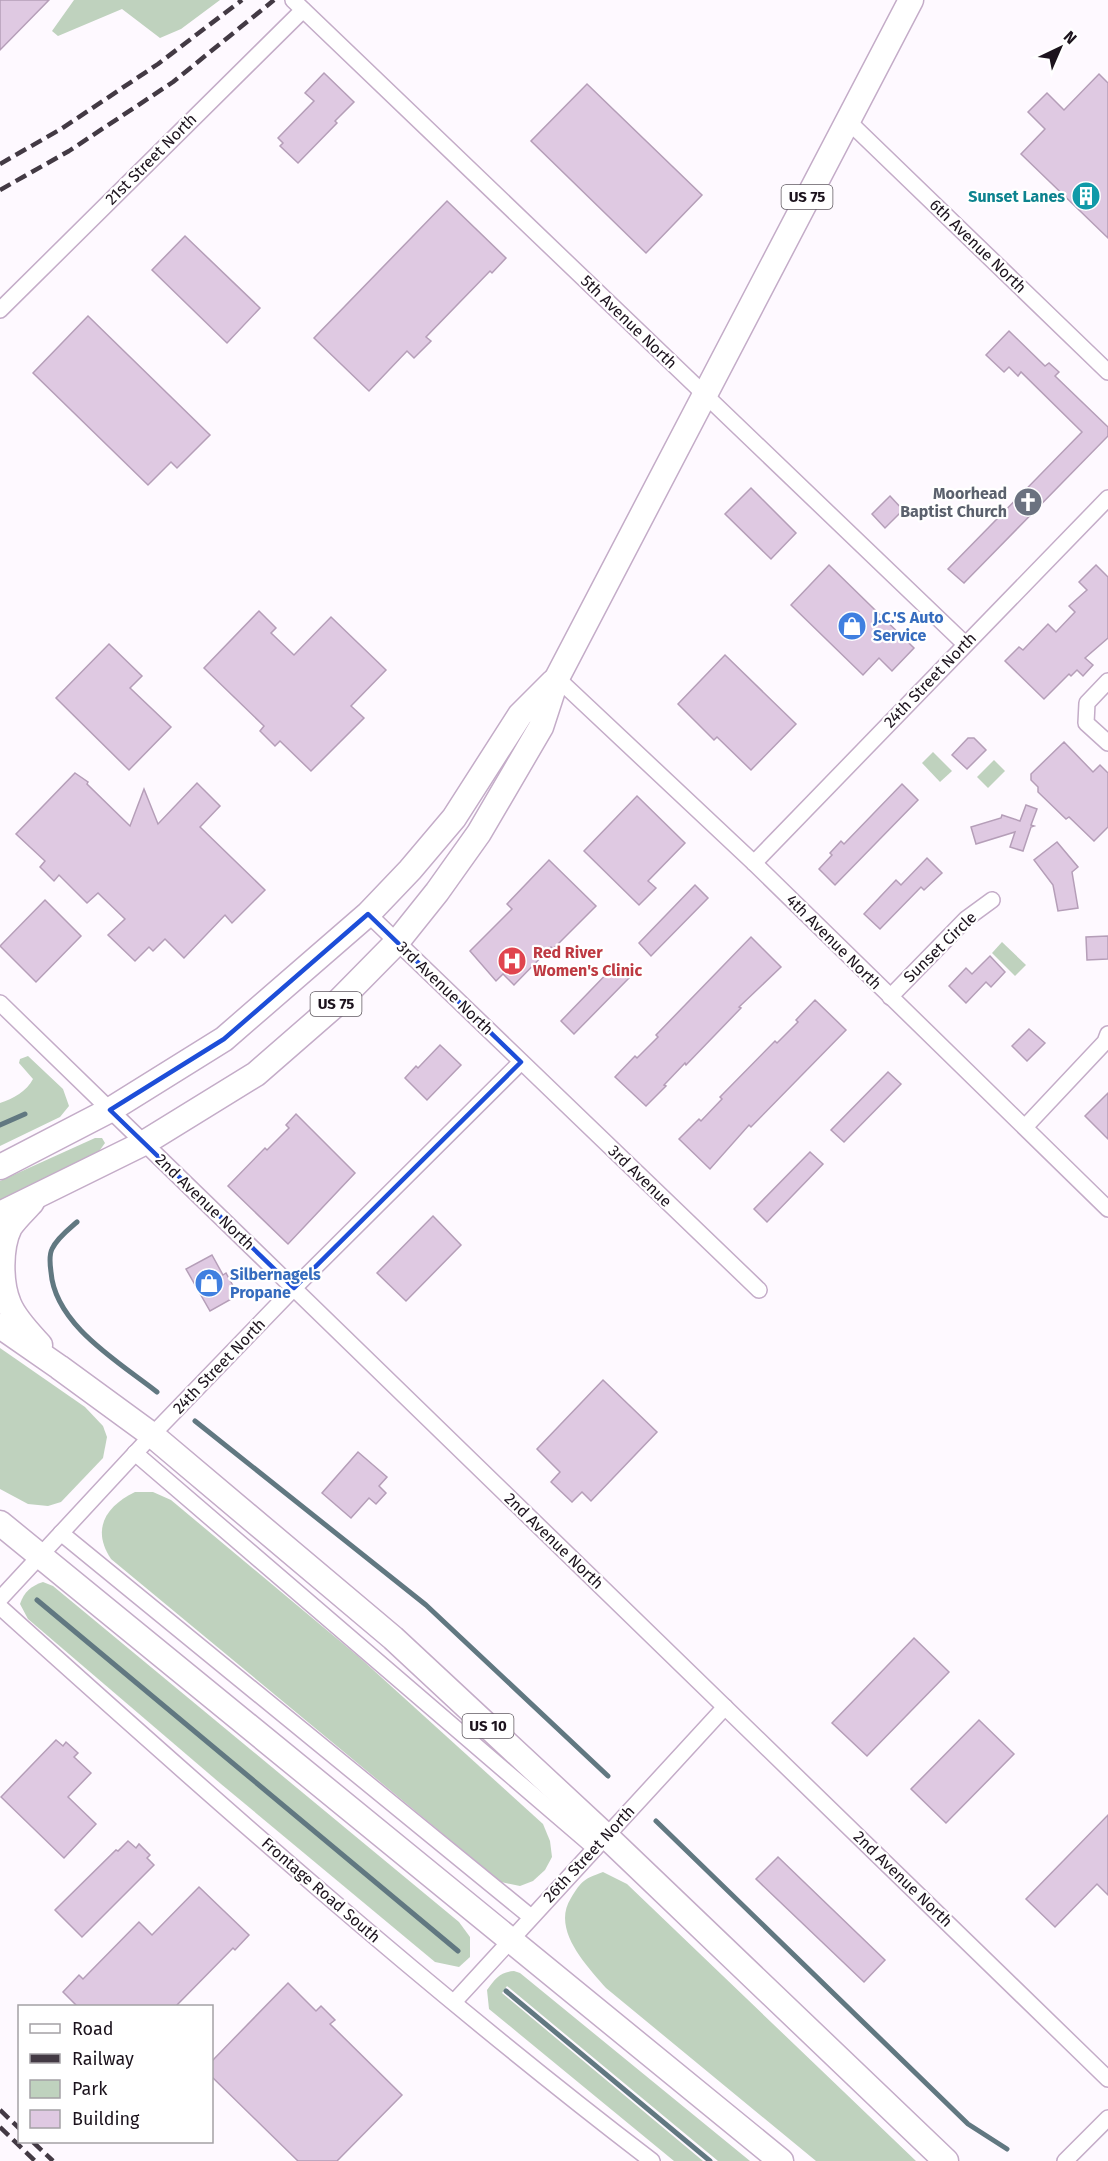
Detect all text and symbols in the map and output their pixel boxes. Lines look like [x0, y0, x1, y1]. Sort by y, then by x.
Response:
north arrow [1030, 18, 1090, 78]
text: N [1060, 27, 1080, 48]
street label: 21st Street North [101, 109, 201, 209]
building icon: Sunset Lanes [1070, 180, 1102, 212]
road number: US 75 [782, 185, 832, 209]
place label: Sunset Lanes [968, 187, 1065, 206]
street label: 6th Avenue North [926, 195, 1030, 297]
street label: 5th Avenue North [577, 271, 681, 373]
place label: Moorhead Baptist Church [900, 484, 1007, 521]
church icon: Moorhead Baptist Church [1012, 486, 1044, 518]
place label: J.C.'S Auto Service [872, 608, 944, 645]
shop icon: J.C.'S Auto Service [836, 610, 868, 642]
street label: 24th Street North [880, 629, 980, 731]
street label: 4th Avenue North [782, 890, 886, 994]
street label: Sunset Circle [900, 908, 980, 986]
street label: 3rd Avenue North [393, 937, 497, 1039]
place label: Red River Women's Clinic [533, 943, 642, 980]
hospital icon: Red River Women's Clinic [496, 945, 528, 977]
road number: US 75 [310, 992, 362, 1016]
street label: 3rd Avenue [604, 1141, 676, 1211]
street label: 2nd Avenue North [152, 1150, 258, 1254]
place label: Silbernagels Propane [230, 1265, 321, 1302]
shop icon: Silbernagels Propane [193, 1267, 225, 1299]
street label: 24th Street North [169, 1315, 269, 1417]
street label: 2nd Avenue North [501, 1489, 607, 1593]
road number: US 10 [462, 1714, 514, 1738]
street label: 26th Street North [539, 1802, 639, 1906]
street label: 2nd Avenue North [850, 1827, 956, 1931]
street label: Frontage Road South [258, 1833, 384, 1947]
legend [18, 2005, 213, 2143]
text: Road [72, 2018, 114, 2040]
text: Railway [72, 2048, 134, 2070]
text: Park [72, 2078, 108, 2100]
text: Building [72, 2108, 140, 2130]

